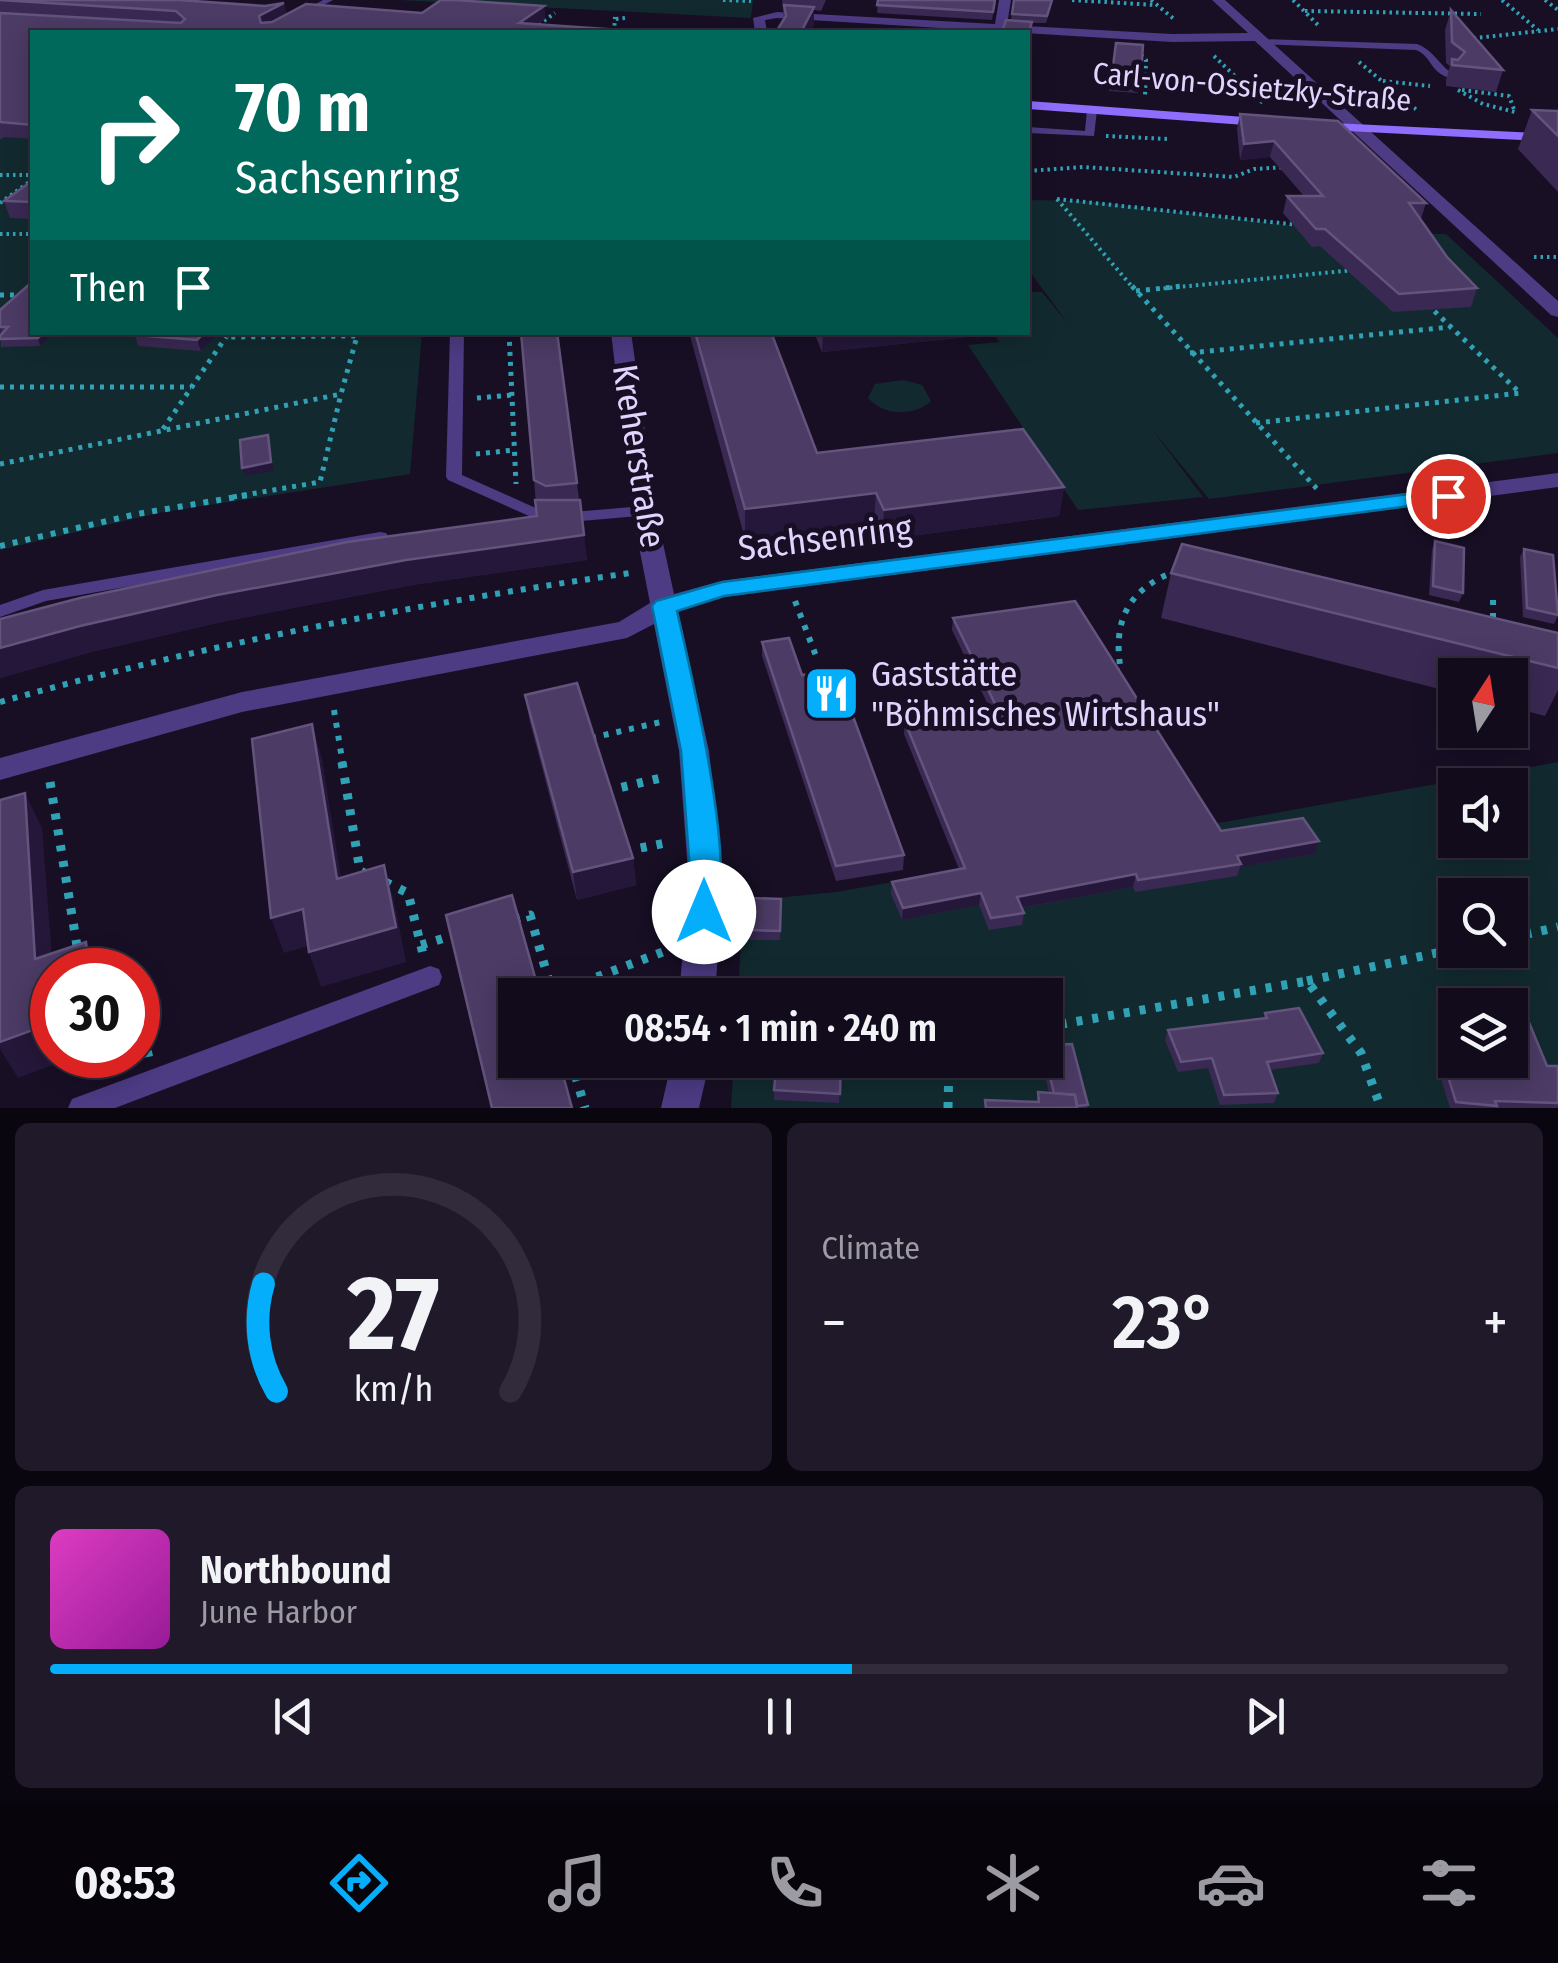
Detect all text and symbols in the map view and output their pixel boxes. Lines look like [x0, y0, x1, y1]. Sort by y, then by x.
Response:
street label: Carl-von-Ossietzky-Straße [1091, 55, 1413, 119]
text: 70 m [235, 66, 370, 150]
icon: right [70, 70, 200, 200]
text: Sachsenring [235, 151, 459, 205]
icon: arrive [166, 260, 221, 315]
text: Then [70, 265, 146, 311]
street label: Kreherstraße [604, 361, 674, 551]
pin [1406, 454, 1491, 539]
icon: arrive [1421, 469, 1476, 524]
street label: Sachsenring [736, 506, 915, 569]
place label: Gaststätte "Böhmisches Wirtshaus" [871, 653, 1220, 735]
north arrow [1438, 658, 1528, 748]
map controls [1438, 658, 1528, 1078]
restaurant icon: Gaststätte "Böhmisches Wirtshaus" [802, 664, 862, 724]
button: sound [1438, 768, 1528, 858]
position arrow [652, 860, 756, 964]
button: search [1438, 878, 1528, 968]
speed limit sign: 30 [30, 948, 160, 1078]
button: layers [1438, 988, 1528, 1078]
text: 08:54 · 1 min · 240 m [624, 1005, 937, 1051]
text: Climate [822, 1229, 920, 1267]
text: 27 [346, 1252, 439, 1377]
text: 23° [1112, 1278, 1217, 1368]
text: − [822, 1290, 846, 1356]
text: + [1483, 1290, 1508, 1356]
text: km/h [353, 1368, 433, 1410]
text: Northbound [200, 1547, 392, 1593]
text: June Harbor [200, 1593, 357, 1631]
icon: previous [266, 1689, 321, 1744]
icon: pause [752, 1689, 807, 1744]
icon: next [1238, 1689, 1293, 1744]
icon: directions [324, 1848, 394, 1918]
icon: music [542, 1848, 612, 1918]
icon: phone [760, 1848, 830, 1918]
icon: climate [978, 1848, 1048, 1918]
icon: car [1196, 1848, 1266, 1918]
icon: filters [1414, 1848, 1484, 1918]
text: 08:53 [74, 1856, 176, 1910]

